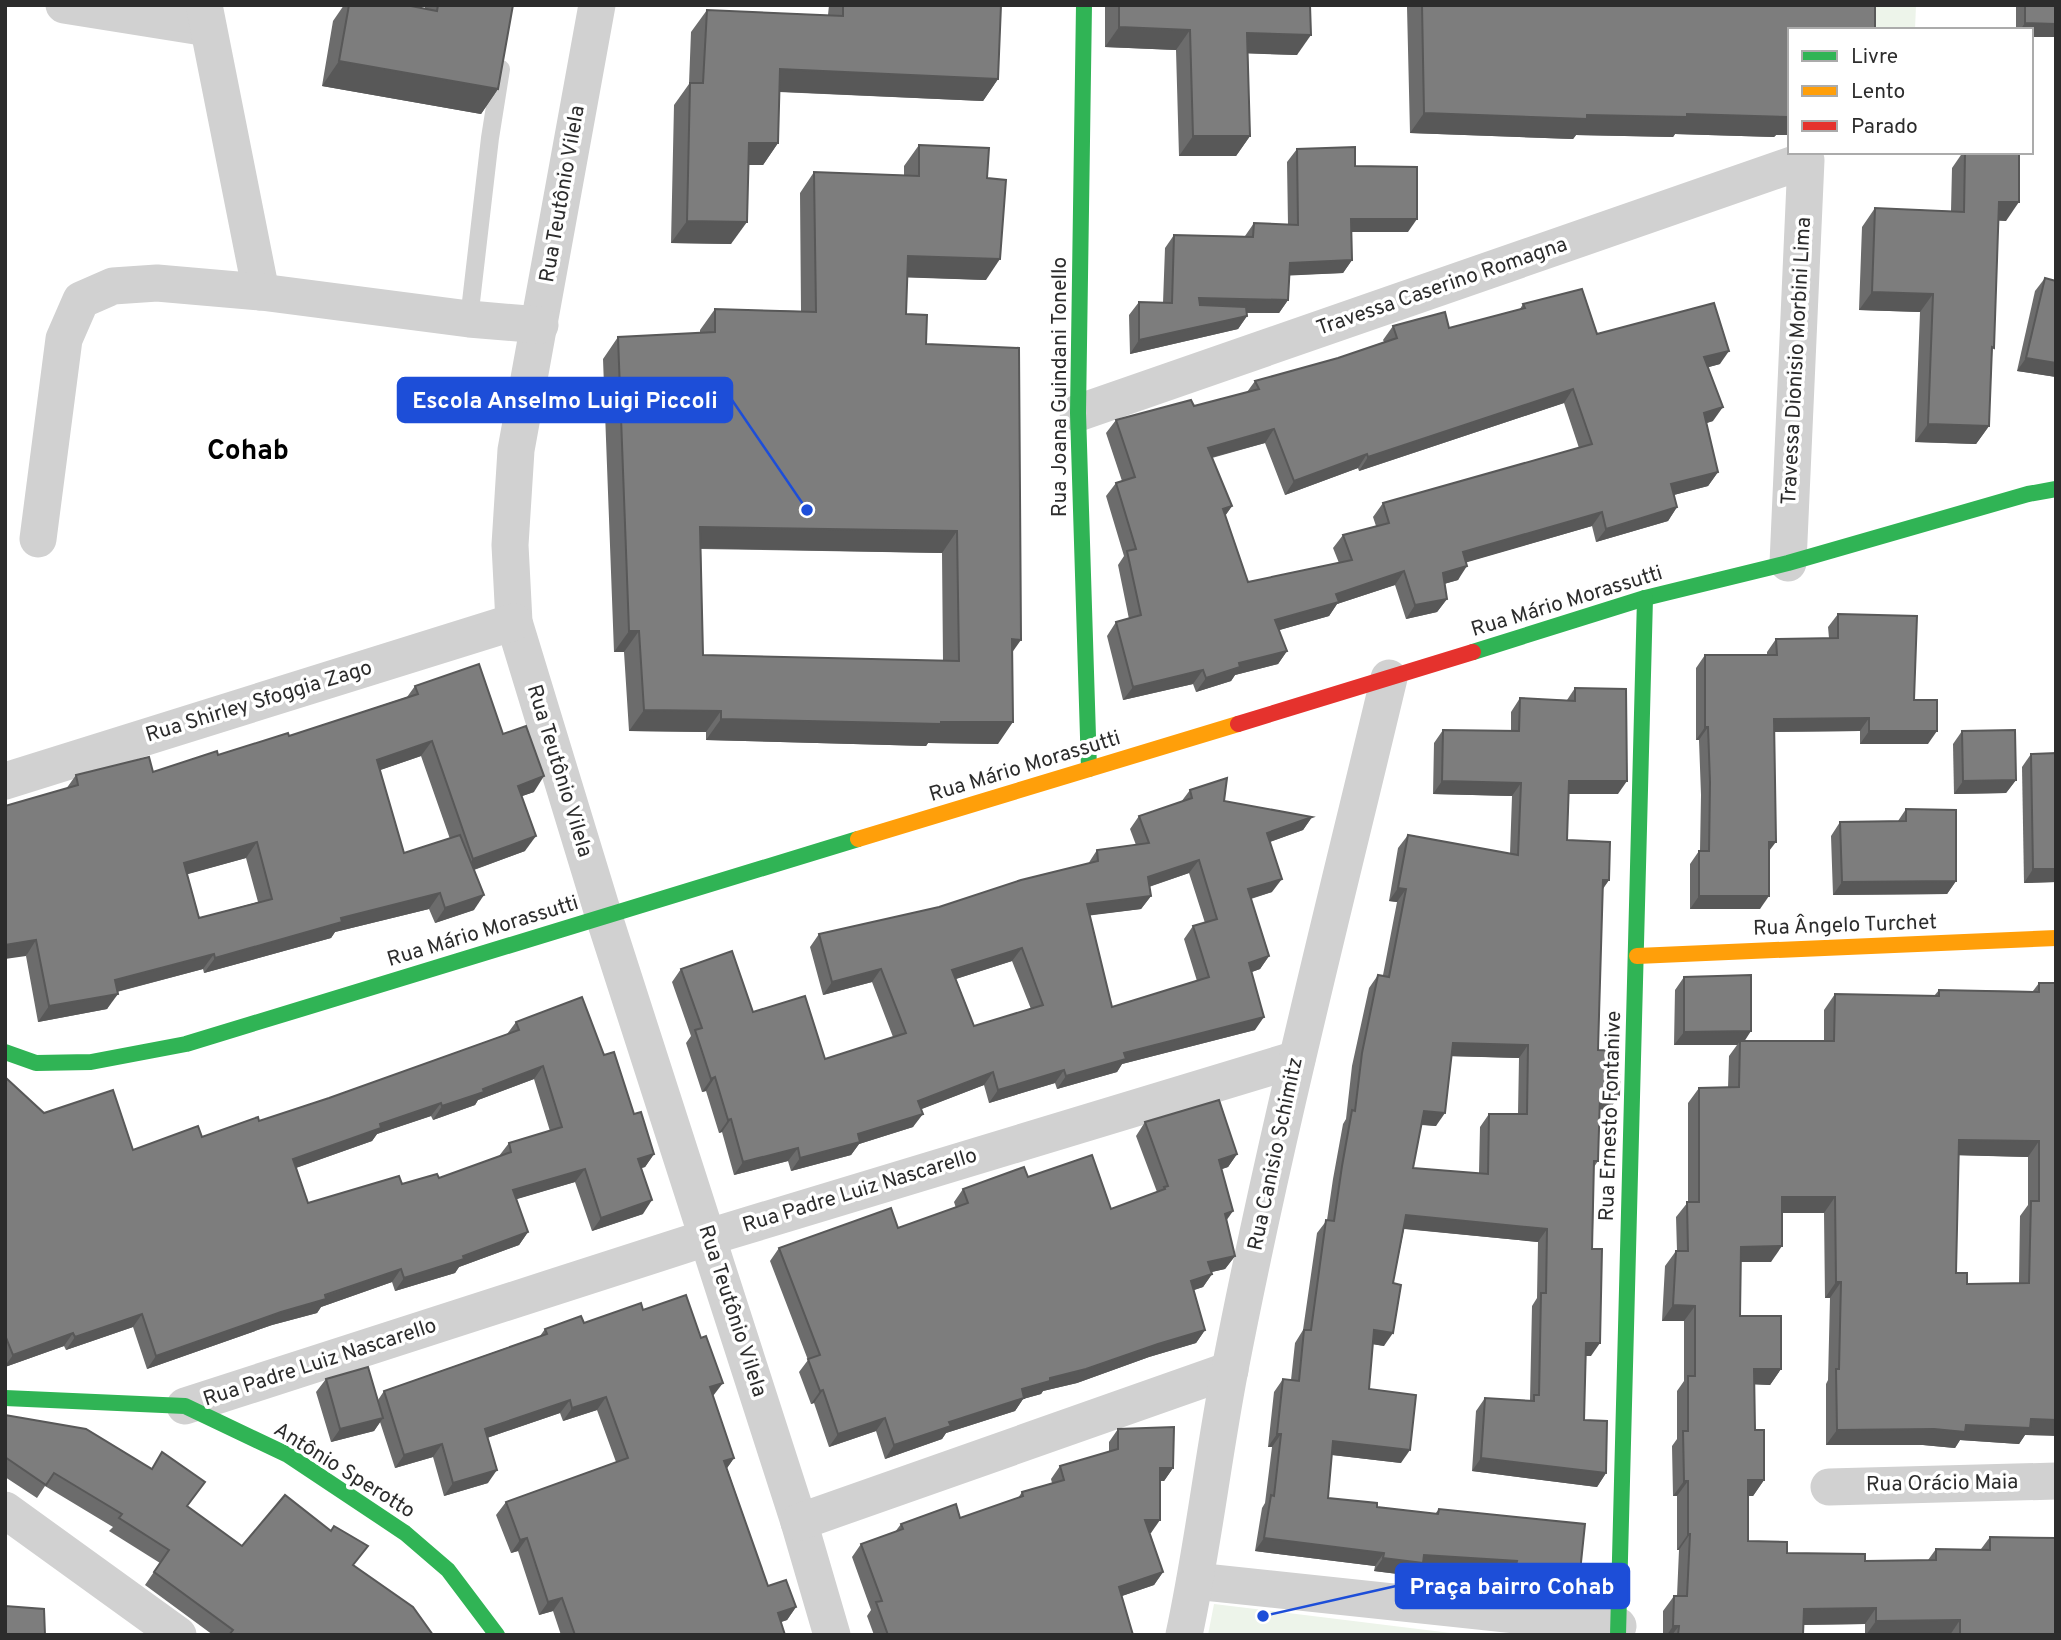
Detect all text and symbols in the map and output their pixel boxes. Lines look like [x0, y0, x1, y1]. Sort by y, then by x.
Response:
legend [1788, 28, 2033, 154]
text: Livre [1851, 44, 1898, 71]
text: Lento [1851, 79, 1905, 106]
street label: Rua Teutônio Vilela [534, 103, 592, 285]
text: Parado [1851, 114, 1918, 141]
street label: Travessa Dionisio Morbini Lima [1776, 216, 1818, 506]
street label: Travessa Caserino Romagna [1313, 231, 1571, 343]
street label: Rua Joana Guindani Tonello [1047, 257, 1074, 517]
callout: Escola Anselmo Luigi Piccoli [398, 378, 732, 422]
text: Escola Anselmo Luigi Piccoli [412, 388, 718, 417]
district label: Cohab [207, 434, 289, 470]
street label: Rua Mário Morassutti [1468, 560, 1666, 644]
street label: Rua Shirley Sfoggia Zago [142, 655, 376, 749]
street label: Rua Teutônio Vilela [520, 681, 598, 861]
street label: Rua Mário Morassutti [926, 725, 1124, 809]
street label: Rua Mário Morassutti [384, 890, 582, 974]
street label: Rua Ângelo Turchet [1752, 908, 1938, 943]
street label: Rua Ernesto Fontanive [1594, 1010, 1628, 1222]
street label: Rua Canisio Schimitz [1242, 1055, 1310, 1253]
street label: Rua Padre Luiz Nascarello [739, 1142, 981, 1240]
street label: Rua Teutônio Vilela [691, 1222, 773, 1400]
street label: Rua Padre Luiz Nascarello [200, 1312, 440, 1414]
street label: Antônio Sperotto [268, 1417, 420, 1525]
street label: Rua Orácio Maia [1866, 1469, 2018, 1499]
callout: Praça bairro Cohab [1396, 1564, 1629, 1608]
text: Praça bairro Cohab [1410, 1574, 1614, 1603]

